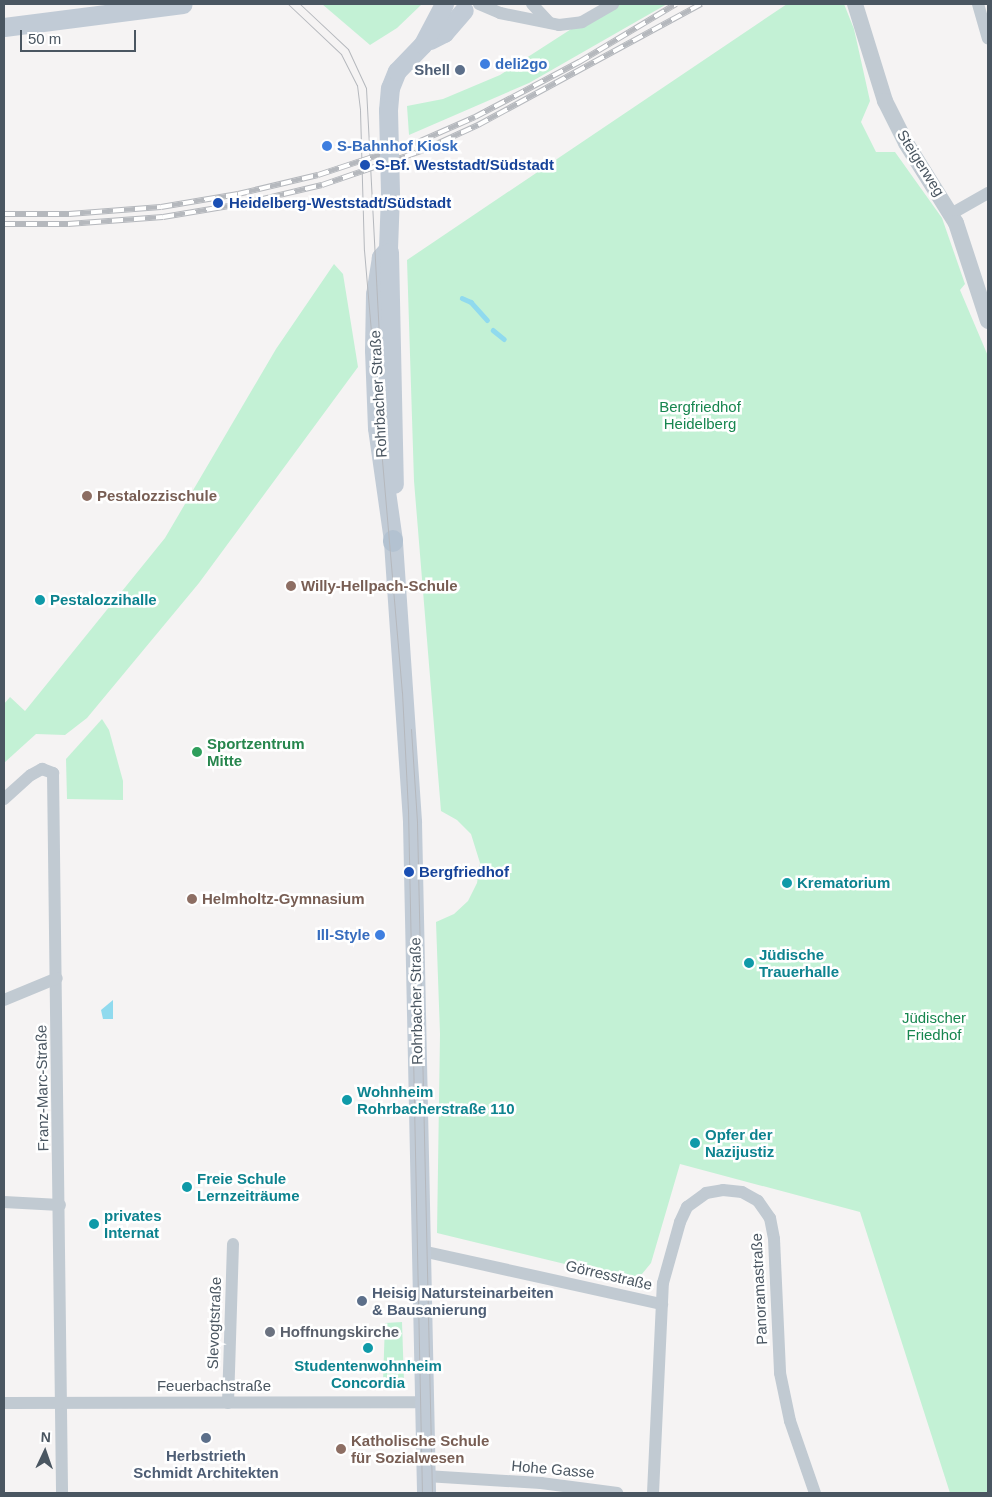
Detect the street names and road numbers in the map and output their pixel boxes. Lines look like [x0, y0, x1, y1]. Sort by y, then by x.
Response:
street label: Steigerweg [893, 126, 949, 200]
street label: Rohrbacher Straße [366, 330, 390, 458]
street label: Rohrbacher Straße [406, 937, 426, 1065]
street label: Franz-Marc-Straße [32, 1025, 52, 1151]
street label: Panoramastraße [747, 1233, 771, 1345]
street label: Görresstraße [564, 1256, 654, 1294]
street label: Slevogtstraße [203, 1276, 225, 1370]
street label: Feuerbachstraße [157, 1377, 271, 1395]
street label: Hohe Gasse [511, 1456, 595, 1482]

